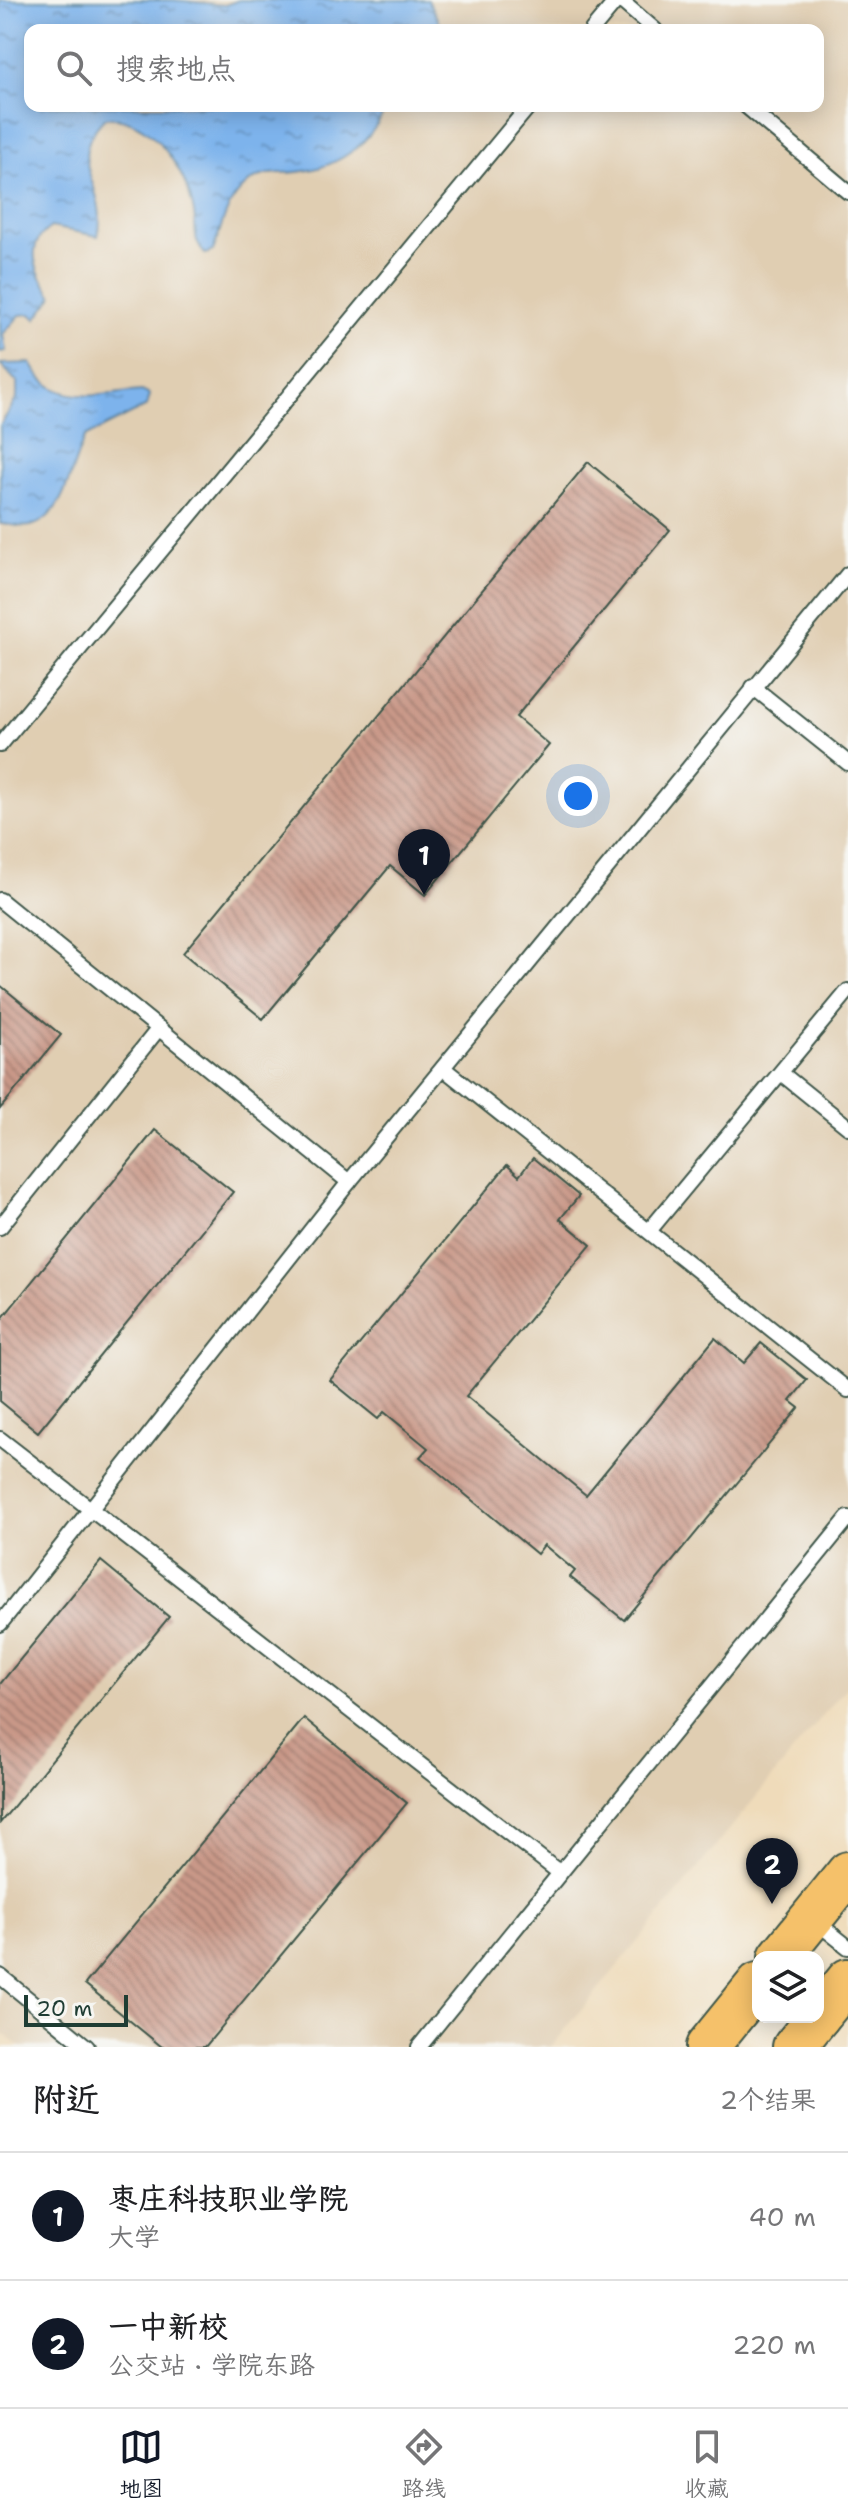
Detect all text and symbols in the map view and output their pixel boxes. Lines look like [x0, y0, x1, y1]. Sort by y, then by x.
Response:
search box [24, 24, 824, 112]
icon: search [52, 46, 96, 90]
text: 搜索地点 [116, 48, 236, 89]
your location [558, 776, 598, 816]
pin: 1 [398, 829, 450, 895]
pin: 2 [746, 1838, 798, 1904]
map controls [752, 1951, 824, 2023]
button: layers [752, 1951, 824, 2023]
scale bar [24, 1991, 128, 2027]
text: 20 m [36, 1994, 93, 2023]
text: 附近 [32, 2076, 100, 2122]
text: 2个结果 [720, 2082, 816, 2117]
text: 枣庄科技职业学院 [108, 2178, 348, 2219]
text: 1 [52, 2199, 64, 2234]
text: 40 m [749, 2199, 816, 2234]
text: 大学 [108, 2219, 160, 2254]
text: 一中新校 [108, 2306, 228, 2347]
text: 2 [49, 2327, 67, 2362]
text: 220 m [732, 2327, 816, 2362]
text: 公交站 · 学院东路 [108, 2347, 315, 2382]
tab: 地图 [119, 2425, 163, 2503]
tab: 路线 [402, 2425, 446, 2503]
tab: 收藏 [685, 2425, 729, 2503]

